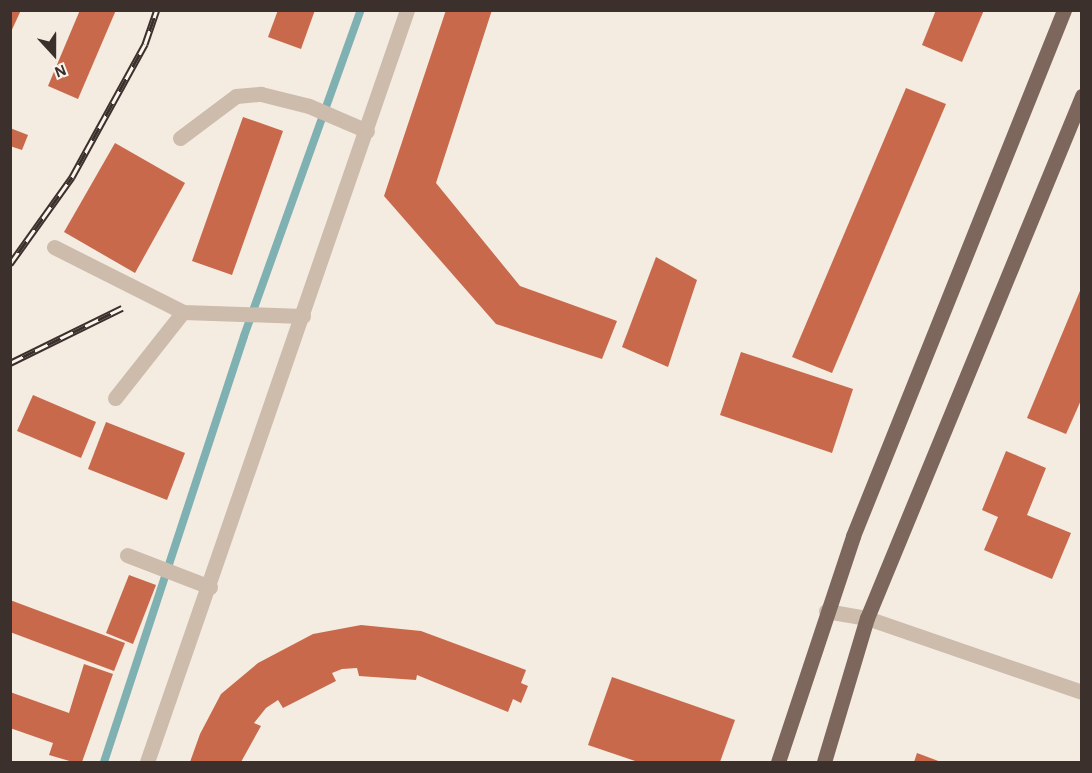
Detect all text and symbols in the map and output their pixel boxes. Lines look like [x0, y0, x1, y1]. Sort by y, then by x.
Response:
north arrow [24, 24, 84, 84]
text: N [52, 61, 69, 80]

